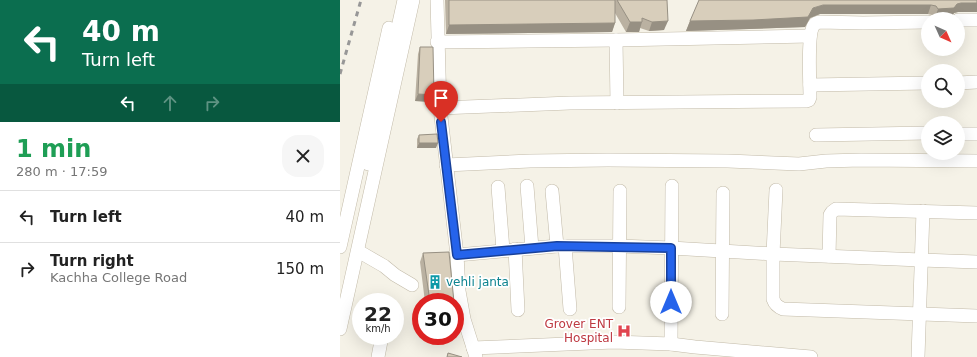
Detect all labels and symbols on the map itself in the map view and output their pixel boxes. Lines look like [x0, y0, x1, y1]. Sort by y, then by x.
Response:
north arrow [921, 12, 965, 56]
pin [424, 81, 458, 122]
building icon: vehli janta [427, 274, 443, 290]
place label: vehli janta [446, 275, 509, 289]
position arrow [650, 281, 692, 323]
speed limit sign: 30 [412, 293, 464, 345]
place label: Grover ENT Hospital [545, 317, 614, 345]
hospital icon: Grover ENT Hospital [616, 323, 632, 339]

